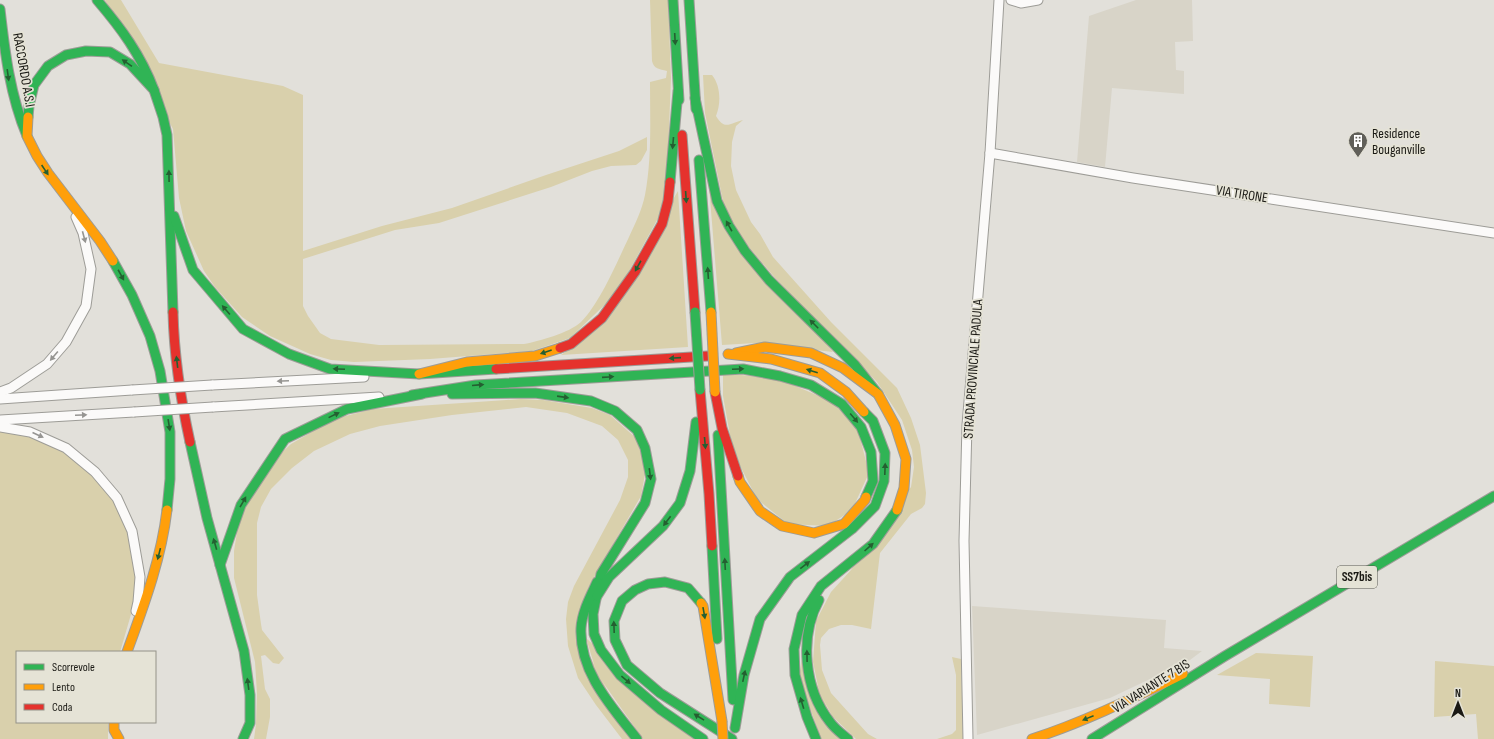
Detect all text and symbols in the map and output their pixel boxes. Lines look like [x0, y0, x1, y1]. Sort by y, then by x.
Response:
street label: RACCORDO A.S.I [9, 31, 39, 109]
one-way arrow [672, 33, 679, 45]
one-way arrow [121, 59, 133, 66]
one-way arrow [5, 69, 11, 81]
place label: Residence Bouganville [1372, 125, 1426, 158]
building icon: Residence Bouganville [1347, 130, 1369, 158]
one-way arrow [670, 137, 677, 149]
one-way arrow [42, 164, 49, 176]
one-way arrow [165, 170, 172, 182]
street label: VIA TIRONE [1215, 182, 1269, 207]
one-way arrow [683, 191, 690, 203]
one-way arrow [726, 221, 733, 232]
one-way arrow [81, 231, 87, 243]
one-way arrow [635, 260, 642, 272]
one-way arrow [704, 267, 711, 279]
one-way arrow [117, 269, 124, 281]
street label: STRADA PROVINCIALE PADULA [960, 298, 986, 439]
one-way arrow [222, 304, 231, 315]
one-way arrow [809, 319, 819, 329]
one-way arrow [540, 349, 552, 355]
one-way arrow [49, 351, 58, 362]
one-way arrow [668, 355, 681, 361]
one-way arrow [174, 356, 180, 368]
one-way arrow [333, 366, 345, 373]
one-way arrow [732, 366, 744, 373]
one-way arrow [806, 368, 818, 374]
one-way arrow [602, 374, 614, 381]
one-way arrow [276, 378, 289, 384]
one-way arrow [472, 382, 484, 389]
one-way arrow [557, 394, 569, 400]
one-way arrow [75, 412, 88, 418]
one-way arrow [328, 412, 340, 418]
one-way arrow [849, 413, 858, 423]
one-way arrow [166, 419, 172, 431]
one-way arrow [32, 433, 44, 439]
one-way arrow [701, 437, 708, 449]
one-way arrow [881, 463, 888, 475]
one-way arrow [647, 468, 653, 480]
one-way arrow [240, 496, 247, 508]
one-way arrow [663, 516, 671, 526]
one-way arrow [212, 538, 218, 550]
one-way arrow [864, 542, 874, 552]
one-way arrow [156, 547, 162, 560]
one-way arrow [722, 558, 729, 570]
one-way arrow [799, 561, 810, 569]
road number: SS7bis [1337, 566, 1377, 588]
one-way arrow [701, 607, 707, 619]
one-way arrow [611, 620, 617, 633]
one-way arrow [804, 649, 810, 662]
legend [16, 651, 156, 723]
street label: VIA VARIANTE 7 BIS [1109, 655, 1193, 717]
text: Scorrevole [52, 660, 95, 675]
one-way arrow [742, 670, 748, 682]
one-way arrow [621, 676, 631, 685]
one-way arrow [245, 678, 251, 690]
text: Lento [52, 680, 75, 695]
north arrow [1438, 683, 1478, 723]
text: N [1455, 687, 1461, 700]
one-way arrow [799, 696, 805, 708]
text: Coda [52, 700, 73, 715]
one-way arrow [693, 714, 705, 721]
one-way arrow [1082, 715, 1093, 721]

